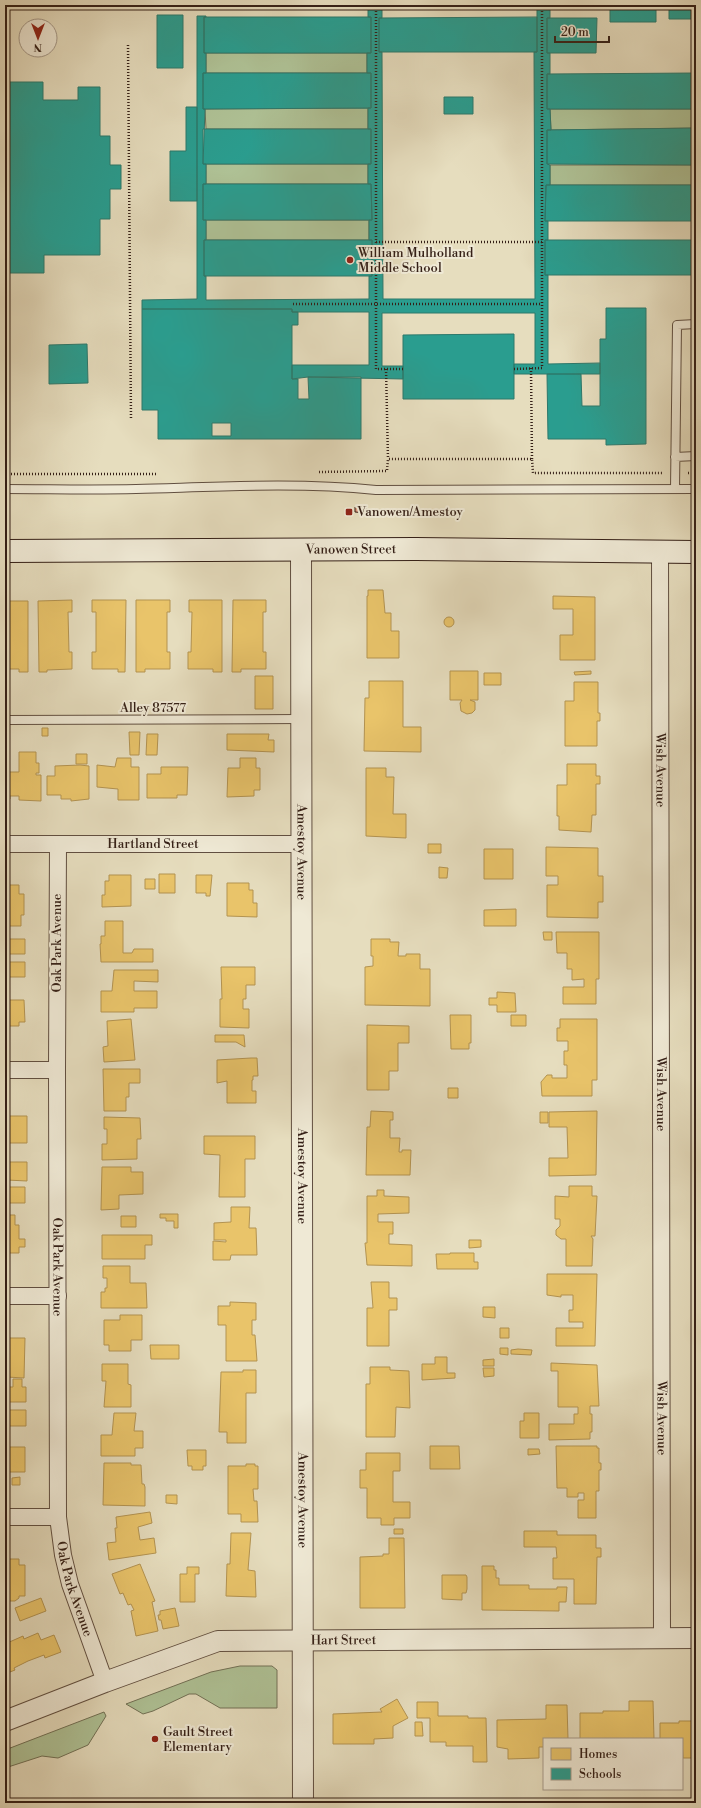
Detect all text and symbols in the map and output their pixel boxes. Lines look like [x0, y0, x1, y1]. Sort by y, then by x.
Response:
north arrow [18, 18, 58, 58]
scale bar [555, 18, 609, 44]
text: 20 m [561, 25, 589, 40]
text: N [33, 40, 42, 54]
place label: William Mulholland Middle School [357, 245, 474, 276]
marker: William Mulholland Middle School [345, 255, 355, 265]
place label: Vanowen/Amestoy [356, 504, 463, 520]
marker: Vanowen/Amestoy [344, 507, 354, 517]
street label: Vanowen Street [305, 541, 397, 558]
street label: Alley 87577 [119, 700, 186, 716]
street label: Wish Avenue [652, 732, 668, 808]
street label: Amestoy Avenue [293, 803, 310, 900]
street label: Hartland Street [107, 836, 199, 852]
street label: Oak Park Avenue [49, 893, 65, 992]
street label: Wish Avenue [653, 1056, 669, 1132]
street label: Amestoy Avenue [294, 1127, 310, 1224]
street label: Oak Park Avenue [49, 1218, 66, 1317]
street label: Wish Avenue [654, 1380, 670, 1456]
street label: Amestoy Avenue [294, 1451, 311, 1548]
street label: Oak Park Avenue [53, 1540, 96, 1639]
street label: Hart Street [311, 1632, 377, 1648]
place label: Gault Street Elementary [163, 1724, 233, 1755]
marker: Gault Street Elementary [150, 1734, 160, 1744]
legend [543, 1738, 683, 1790]
text: Homes [579, 1747, 617, 1762]
text: Schools [579, 1767, 621, 1782]

